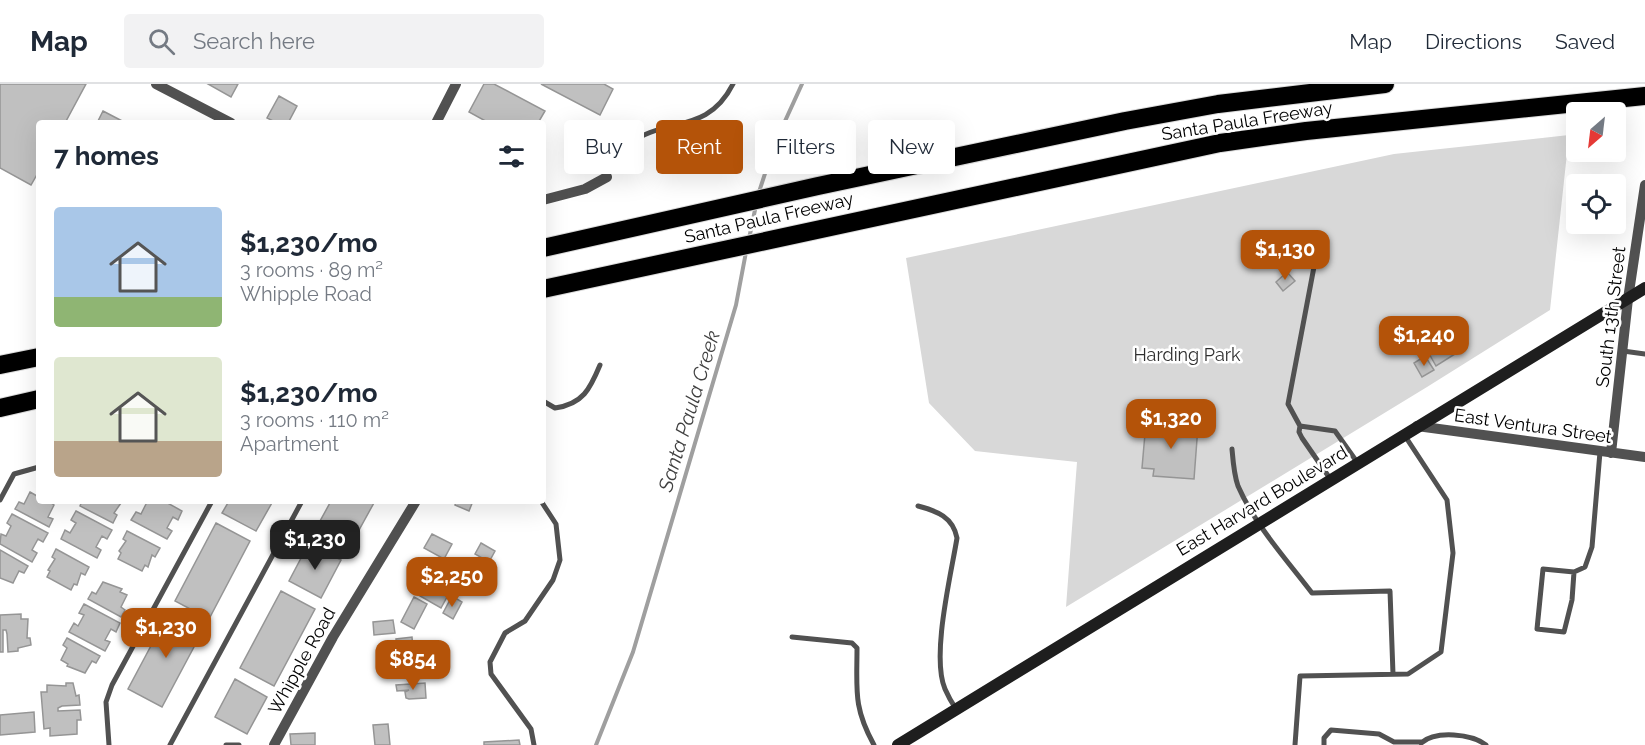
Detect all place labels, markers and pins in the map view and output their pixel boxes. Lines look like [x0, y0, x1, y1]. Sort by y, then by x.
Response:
pin: $1,130 [1236, 230, 1334, 281]
pin: $1,240 [1375, 316, 1473, 367]
pin: $1,320 [1122, 399, 1220, 450]
pin: $1,230 [266, 520, 364, 571]
pin: $2,250 [403, 557, 501, 608]
pin: $1,230 [117, 608, 215, 659]
pin: $854 [377, 640, 449, 691]

